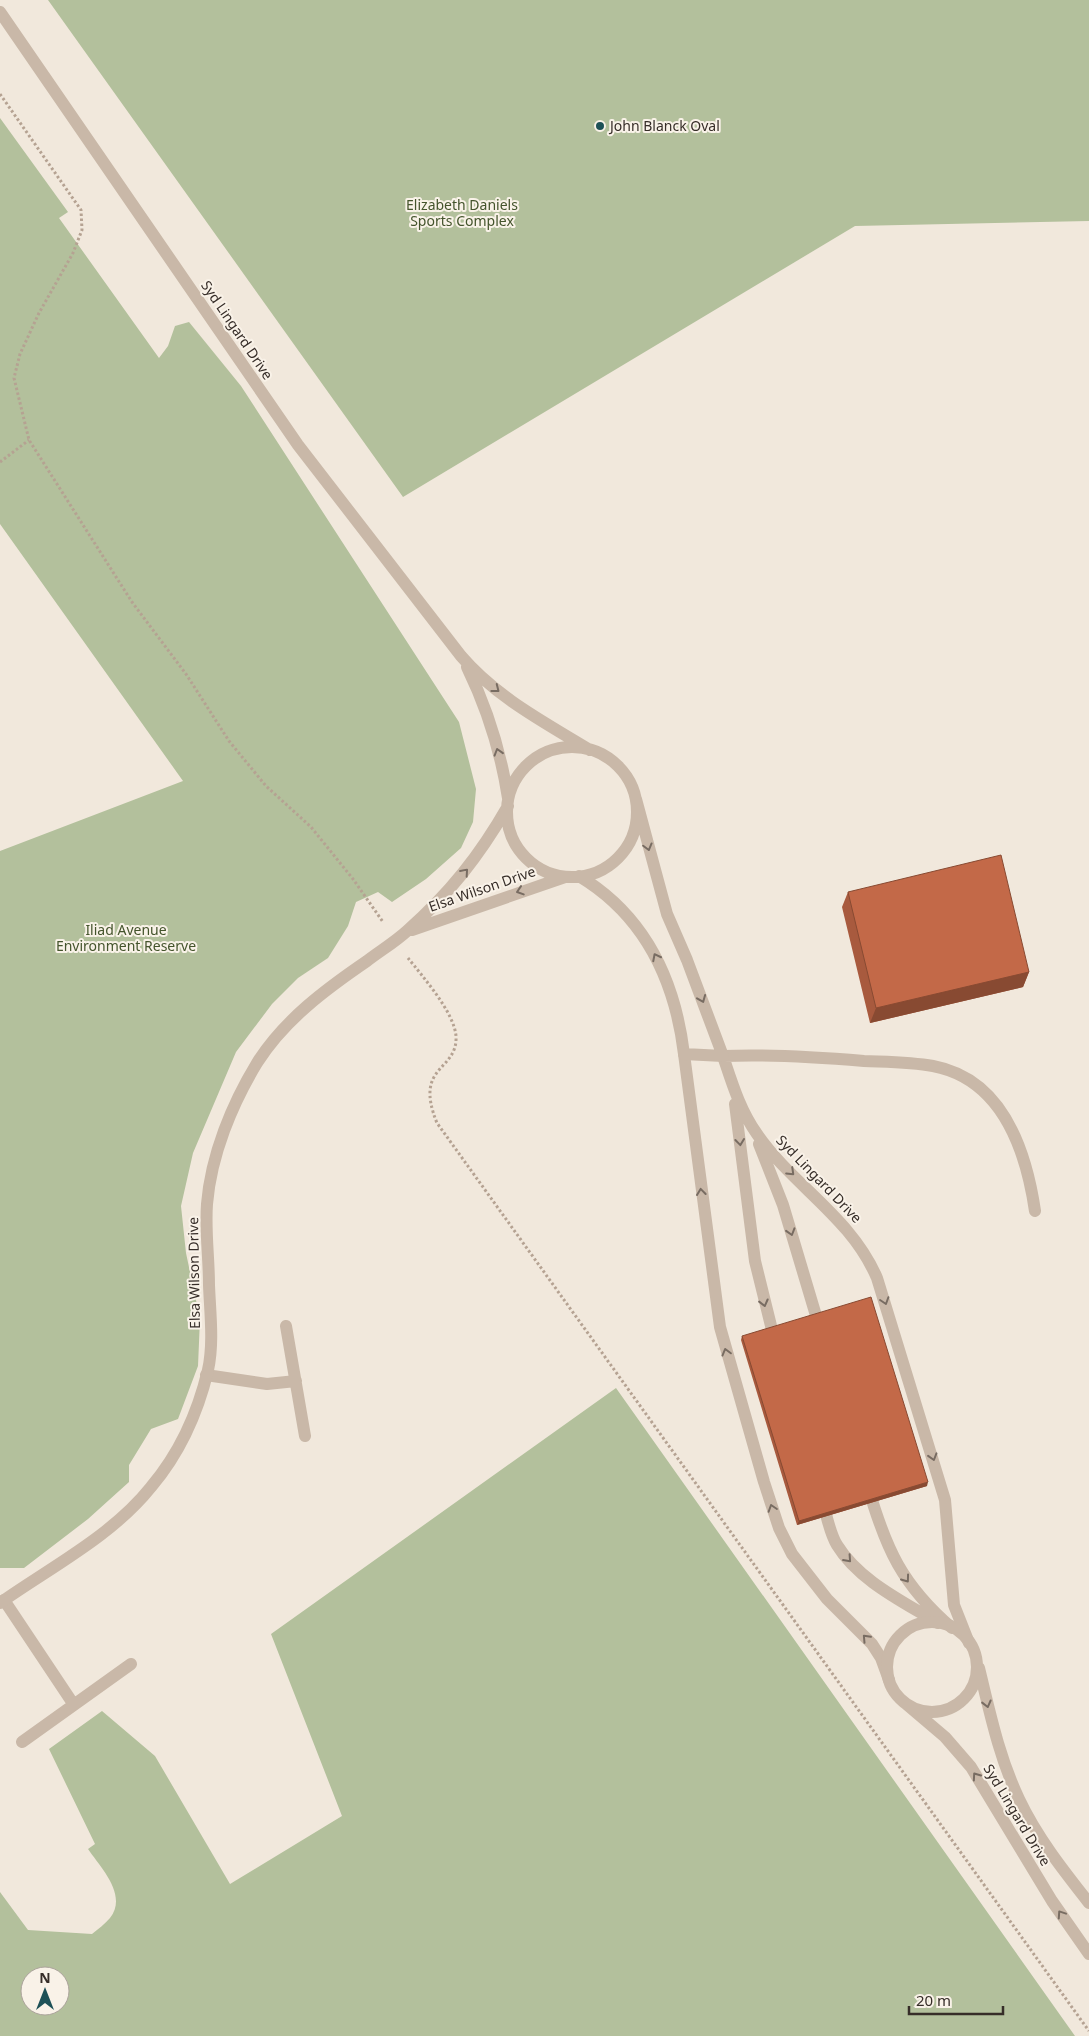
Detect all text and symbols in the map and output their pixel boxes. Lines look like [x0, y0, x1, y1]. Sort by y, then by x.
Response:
place label: John Blanck Oval [608, 116, 720, 135]
marker: John Blanck Oval [594, 120, 606, 132]
park label: Elizabeth Daniels Sports Complex [406, 195, 518, 230]
street label: Syd Lingard Drive [197, 277, 278, 383]
one-way arrow [491, 684, 500, 693]
one-way arrow [494, 748, 504, 756]
one-way arrow [643, 842, 653, 850]
street label: Elsa Wilson Drive [426, 861, 538, 916]
one-way arrow [460, 868, 469, 877]
one-way arrow [516, 886, 524, 896]
park label: Iliad Avenue Environment Reserve [56, 920, 196, 955]
one-way arrow [652, 953, 662, 962]
one-way arrow [696, 994, 707, 1003]
street label: Syd Lingard Drive [772, 1131, 866, 1227]
one-way arrow [734, 1138, 745, 1146]
one-way arrow [785, 1166, 794, 1175]
one-way arrow [696, 1187, 707, 1195]
street label: Elsa Wilson Drive [183, 1217, 204, 1329]
one-way arrow [786, 1228, 796, 1236]
one-way arrow [879, 1297, 889, 1305]
one-way arrow [758, 1298, 769, 1307]
one-way arrow [721, 1348, 732, 1357]
one-way arrow [927, 1452, 937, 1460]
one-way arrow [768, 1504, 778, 1513]
one-way arrow [843, 1554, 852, 1563]
one-way arrow [900, 1573, 909, 1583]
one-way arrow [863, 1634, 872, 1643]
one-way arrow [981, 1699, 991, 1707]
street label: Syd Lingard Drive [980, 1760, 1055, 1869]
one-way arrow [973, 1772, 982, 1781]
one-way arrow [1058, 1911, 1067, 1920]
north arrow [20, 1966, 70, 2016]
text: N [39, 1968, 51, 1987]
scale bar [909, 1984, 1003, 2016]
text: 20 m [916, 1990, 951, 2010]

